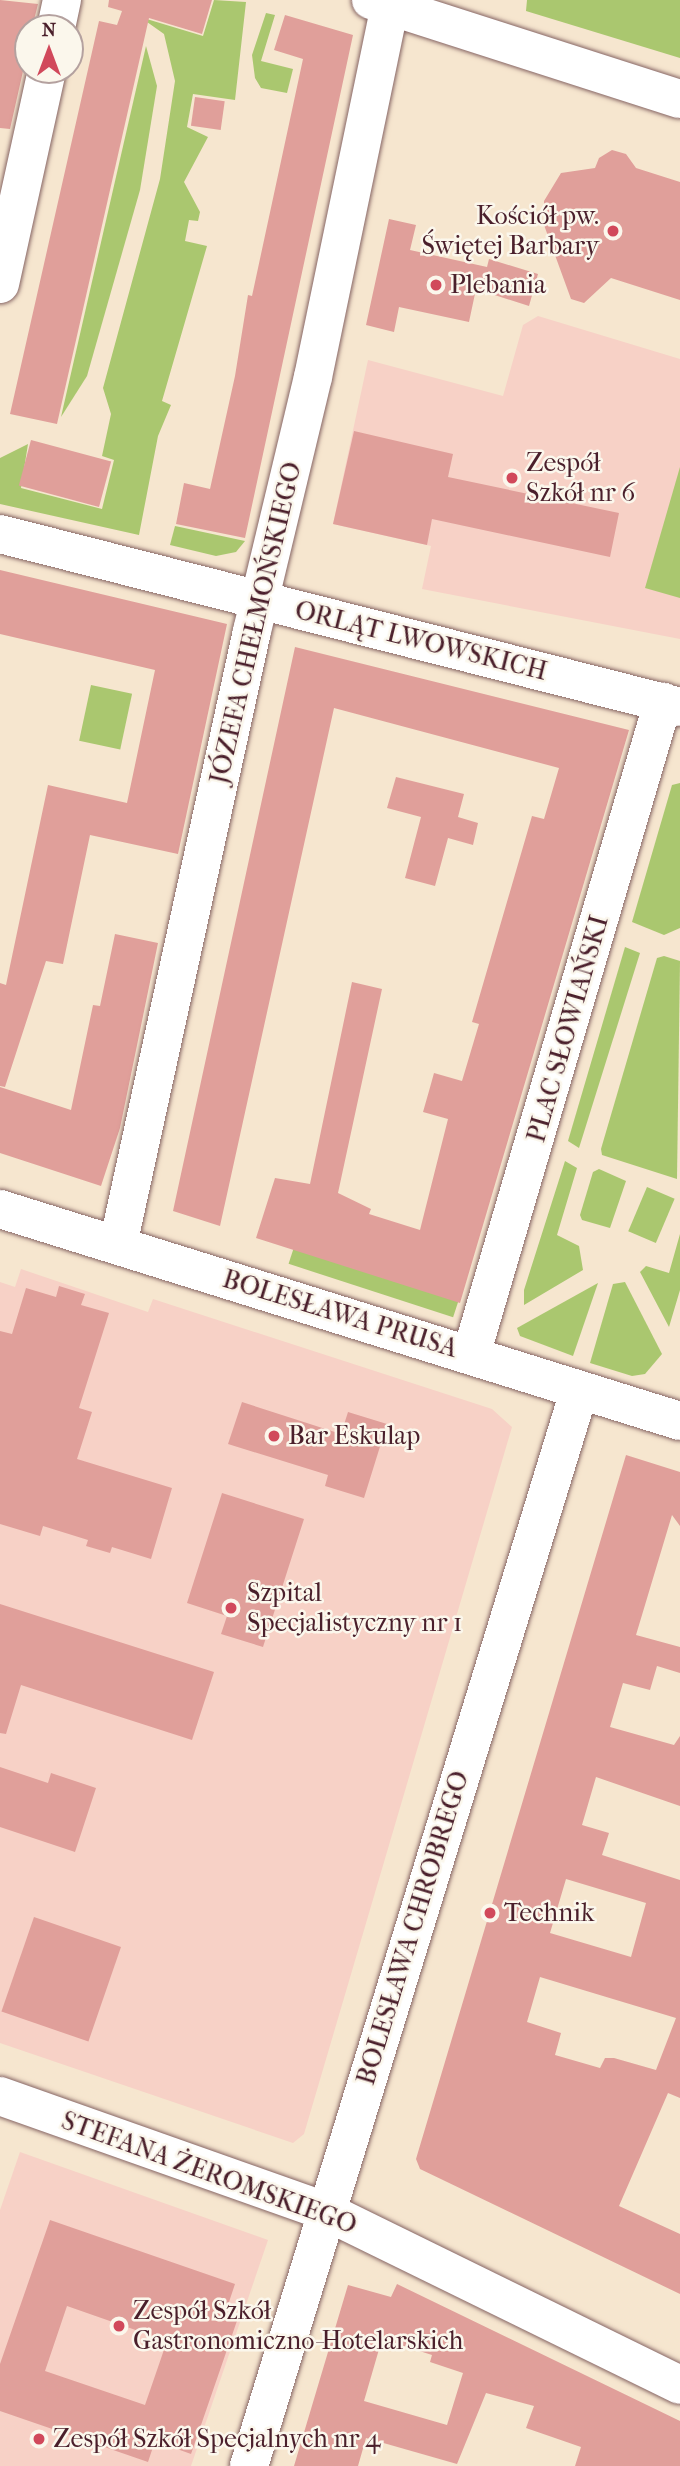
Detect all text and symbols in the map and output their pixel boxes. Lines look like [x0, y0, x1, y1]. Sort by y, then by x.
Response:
north arrow [14, 14, 84, 84]
text: N [42, 19, 56, 41]
place label: Kościół pw. Świętej Barbary [421, 200, 599, 262]
marker: Kościół pw. Świętej Barbary [605, 223, 621, 239]
place label: Plebania [450, 269, 546, 301]
marker: Plebania [428, 277, 444, 293]
place label: Zespół Szkół nr 6 [526, 447, 635, 508]
street label: JÓZEFA CHEŁMOŃSKIEGO [204, 459, 308, 787]
marker: Zespół Szkół nr 6 [504, 470, 520, 486]
street label: ORLĄT LWOWSKICH [292, 595, 550, 687]
street label: PLAC SŁOWIAŃSKI [521, 912, 615, 1146]
street label: BOLESŁAWA PRUSA [219, 1263, 461, 1365]
place label: Bar Eskulap [288, 1420, 420, 1452]
marker: Bar Eskulap [266, 1428, 282, 1444]
place label: Szpital Specjalistyczny nr 1 [247, 1577, 462, 1638]
marker: Szpital Specjalistyczny nr 1 [221, 1598, 241, 1618]
street label: BOLESŁAWA CHROBREGO [350, 1767, 476, 2089]
place label: Technik [504, 1897, 594, 1929]
marker: Technik [482, 1905, 498, 1921]
street label: STEFANA ŻEROMSKIEGO [57, 2105, 361, 2241]
place label: Zespół Szkół Gastronomiczno-Hotelarskich [133, 2295, 463, 2356]
marker: Zespół Szkół Gastronomiczno-Hotelarskich [111, 2318, 127, 2334]
place label: Zespół Szkół Specjalnych nr 4 [53, 2423, 381, 2455]
marker: Zespół Szkół Specjalnych nr 4 [31, 2431, 47, 2447]

